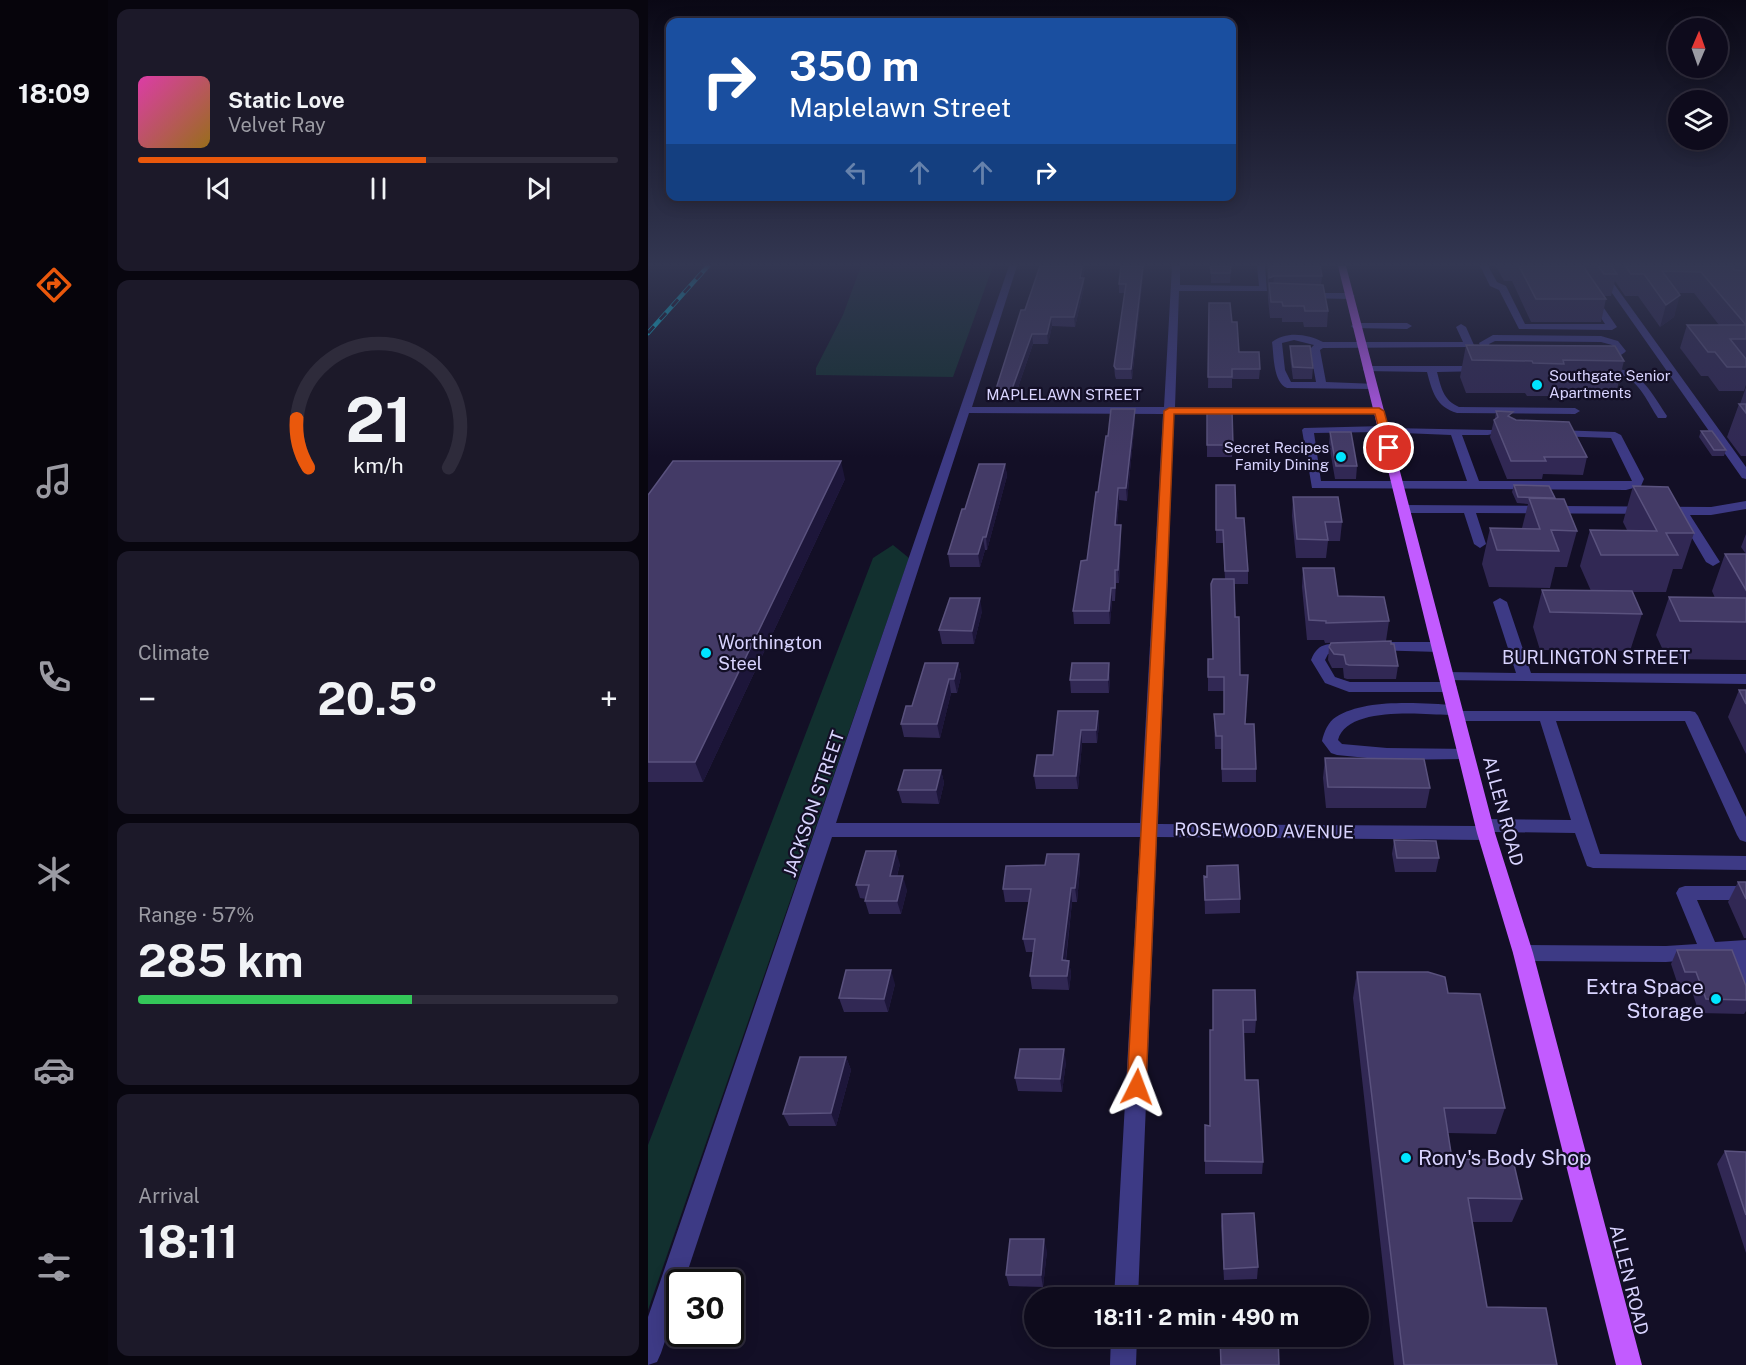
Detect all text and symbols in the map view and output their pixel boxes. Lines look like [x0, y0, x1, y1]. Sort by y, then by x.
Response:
north arrow [1668, 18, 1728, 78]
map controls [1668, 18, 1728, 150]
text: 350 m [789, 41, 919, 90]
icon: right [690, 42, 768, 120]
text: 18:09 [18, 77, 90, 109]
text: Static Love [228, 87, 345, 113]
button: layers [1668, 90, 1728, 150]
text: Maplelawn Street [789, 91, 1011, 123]
text: Velvet Ray [228, 113, 326, 137]
icon: left [840, 156, 873, 189]
icon: ahead [903, 156, 936, 189]
icon: ahead [966, 156, 999, 189]
icon: right [1029, 156, 1062, 189]
icon: previous [202, 172, 235, 205]
icon: pause [362, 172, 395, 205]
icon: next [522, 172, 555, 205]
icon: directions [33, 264, 75, 306]
place label: Southgate Senior Apartments [1549, 367, 1671, 401]
marker: Southgate Senior Apartments [1530, 378, 1544, 392]
text: 21 [345, 383, 411, 456]
street label: MAPLELAWN STREET [986, 386, 1142, 403]
pin [1363, 422, 1414, 473]
icon: arrive [1372, 431, 1405, 464]
place label: Secret Recipes Family Dining [1224, 439, 1329, 473]
marker: Secret Recipes Family Dining [1334, 450, 1348, 464]
text: km/h [353, 454, 403, 479]
icon: music [33, 460, 75, 502]
place label: Worthington Steel [718, 632, 822, 674]
text: Climate [138, 641, 210, 665]
marker: Worthington Steel [699, 646, 713, 660]
street label: BURLINGTON STREET [1502, 647, 1690, 668]
icon: phone [33, 656, 75, 698]
text: 20.5° [317, 672, 439, 725]
text: − [138, 680, 156, 718]
text: + [600, 680, 618, 718]
street label: JACKSON STREET [779, 727, 849, 880]
street label: ALLEN ROAD [1479, 754, 1528, 868]
street label: ROSEWOOD AVENUE [1174, 818, 1354, 843]
icon: climate [33, 853, 75, 895]
text: Range · 57% [138, 903, 254, 927]
text: 285 km [138, 934, 304, 987]
place label: Extra Space Storage [1586, 974, 1704, 1023]
marker: Extra Space Storage [1709, 992, 1723, 1006]
icon: car [33, 1049, 75, 1091]
position arrow [1105, 1055, 1169, 1119]
place label: Rony's Body Shop [1418, 1145, 1592, 1170]
marker: Rony's Body Shop [1399, 1151, 1413, 1165]
text: Arrival [138, 1184, 200, 1208]
text: 18:11 [138, 1215, 238, 1268]
street label: ALLEN ROAD [1606, 1223, 1653, 1337]
icon: filters [33, 1246, 75, 1288]
speed limit sign: 30 [666, 1269, 744, 1347]
text: 18:11 · 2 min · 490 m [1094, 1304, 1299, 1330]

